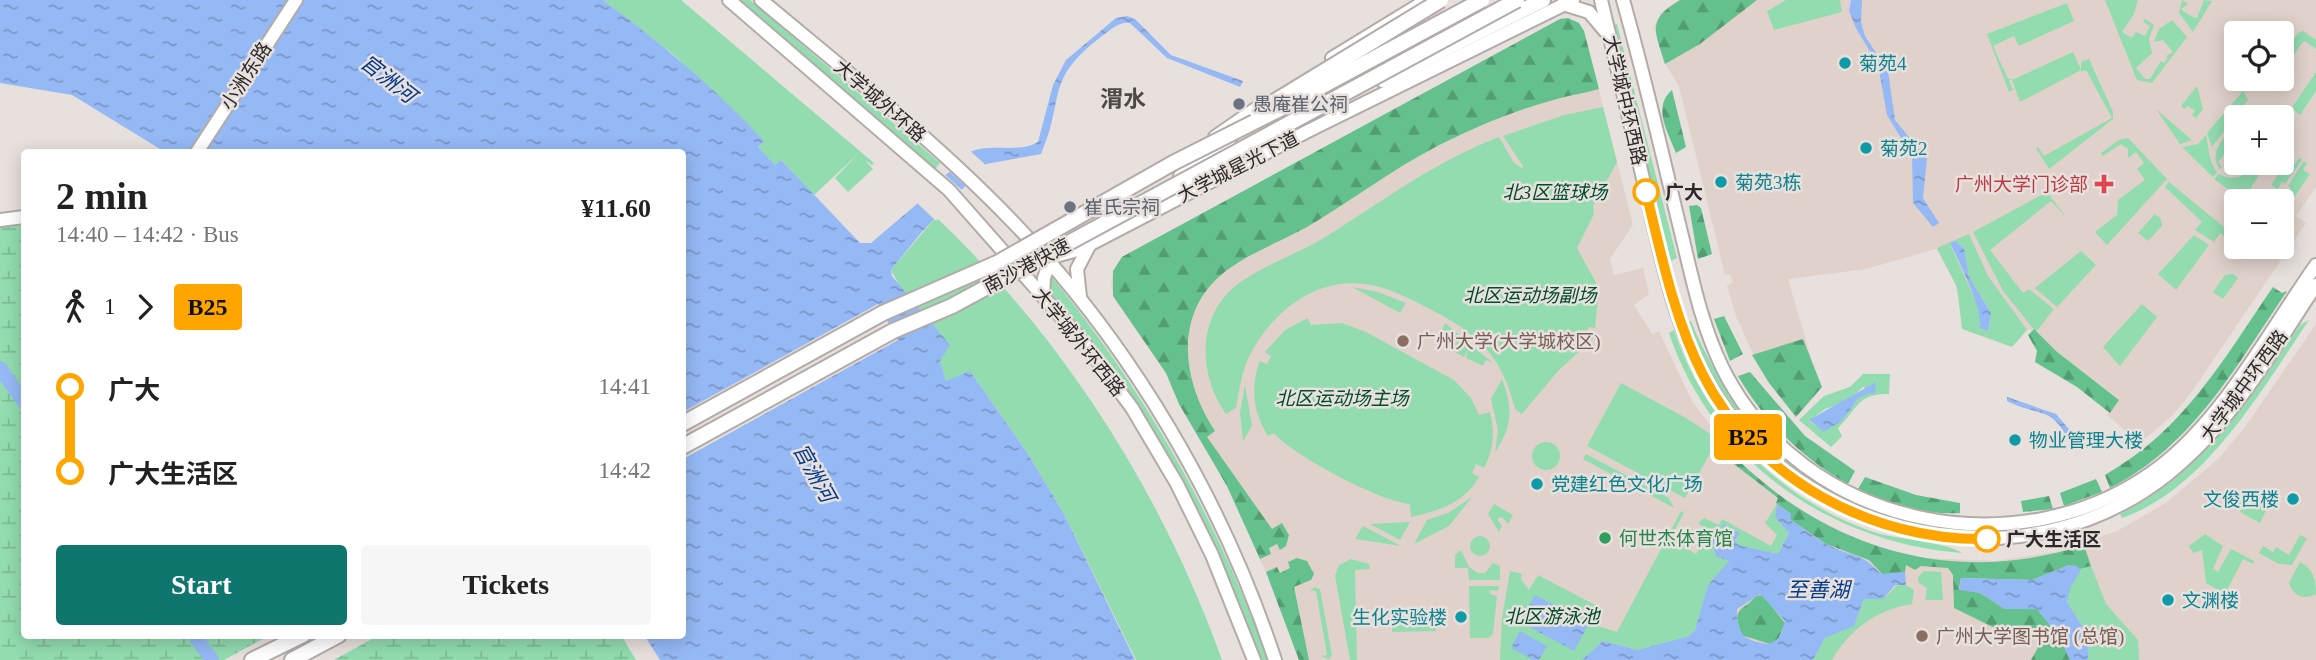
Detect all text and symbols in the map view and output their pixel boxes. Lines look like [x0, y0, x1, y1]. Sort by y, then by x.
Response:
map controls [2224, 21, 2294, 259]
button: locate [2224, 21, 2294, 91]
street label: 大学城中环西路 [1600, 33, 1650, 167]
street label: 小洲东路 [216, 38, 276, 114]
water label: 官洲河 [356, 50, 423, 110]
place label: 菊苑4 [1859, 53, 1907, 74]
marker: 菊苑4 [1837, 55, 1853, 71]
street label: 大学城外环路 [830, 56, 930, 146]
district label: 渭水 [1100, 87, 1146, 112]
place label: 愚庵崔公祠 [1253, 94, 1348, 115]
marker: 愚庵崔公祠 [1231, 96, 1247, 112]
button: + [2224, 105, 2294, 175]
street label: 大学城星光下道 [1174, 127, 1302, 207]
place label: 菊苑2 [1880, 138, 1928, 159]
marker: 菊苑2 [1858, 140, 1874, 156]
place label: 菊苑3栋 [1735, 172, 1802, 193]
marker: 菊苑3栋 [1713, 174, 1729, 190]
place label: 广州大学门诊部 [1955, 174, 2088, 195]
marker: 广州大学门诊部 [2094, 174, 2114, 194]
text: 2 min [56, 175, 148, 217]
marker: 广大 [1633, 179, 1659, 205]
park label: 北3区篮球场 [1503, 182, 1609, 203]
place label: 广大 [1665, 182, 1703, 203]
button: − [2224, 189, 2294, 259]
text: ¥11.60 [581, 194, 651, 223]
place label: 崔氏宗祠 [1084, 197, 1160, 218]
marker: 崔氏宗祠 [1062, 199, 1078, 215]
text: 14:40 – 14:42 · Bus [56, 222, 239, 247]
street label: 南沙港快速 [980, 234, 1074, 298]
street label: 大学城外环西路 [1029, 284, 1129, 400]
park label: 北区运动场副场 [1463, 285, 1598, 306]
icon: walk [56, 288, 94, 326]
icon: forward [126, 288, 164, 326]
text: 1 [104, 294, 116, 319]
text: B25 [188, 294, 228, 320]
street label: 大学城中环西路 [2196, 326, 2292, 446]
place label: 广州大学(大学城校区) [1417, 331, 1601, 353]
marker: 广州大学(大学城校区) [1395, 333, 1411, 349]
text: 14:41 [599, 374, 651, 399]
text: 广大 [108, 376, 160, 405]
park label: 北区运动场主场 [1275, 388, 1410, 409]
line badge: B25 [1708, 414, 1788, 460]
text: B25 [1728, 424, 1768, 450]
place label: 物业管理大楼 [2029, 430, 2143, 451]
marker: 物业管理大楼 [2007, 432, 2023, 448]
water label: 官洲河 [788, 440, 842, 510]
text: 14:42 [599, 458, 651, 483]
text: 广大生活区 [108, 460, 238, 489]
place label: 党建红色文化广场 [1551, 474, 1703, 495]
marker: 党建红色文化广场 [1529, 476, 1545, 492]
place label: 文俊西楼 [2203, 489, 2279, 510]
marker: 文俊西楼 [2285, 491, 2301, 507]
marker: 广大生活区 [1974, 526, 2000, 552]
place label: 何世杰体育馆 [1619, 528, 1733, 549]
place label: 广大生活区 [2006, 529, 2101, 550]
marker: 何世杰体育馆 [1597, 530, 1613, 546]
button: Start [56, 545, 347, 625]
button: Tickets [361, 545, 651, 625]
water label: 至善湖 [1787, 578, 1852, 602]
place label: 文渊楼 [2182, 590, 2239, 611]
marker: 文渊楼 [2160, 592, 2176, 608]
park label: 北区游泳池 [1504, 606, 1601, 627]
place label: 生化实验楼 [1352, 607, 1447, 628]
marker: 生化实验楼 [1453, 609, 1469, 625]
place label: 广州大学图书馆 (总馆) [1936, 626, 2124, 648]
marker: 广州大学图书馆 (总馆) [1914, 628, 1930, 644]

